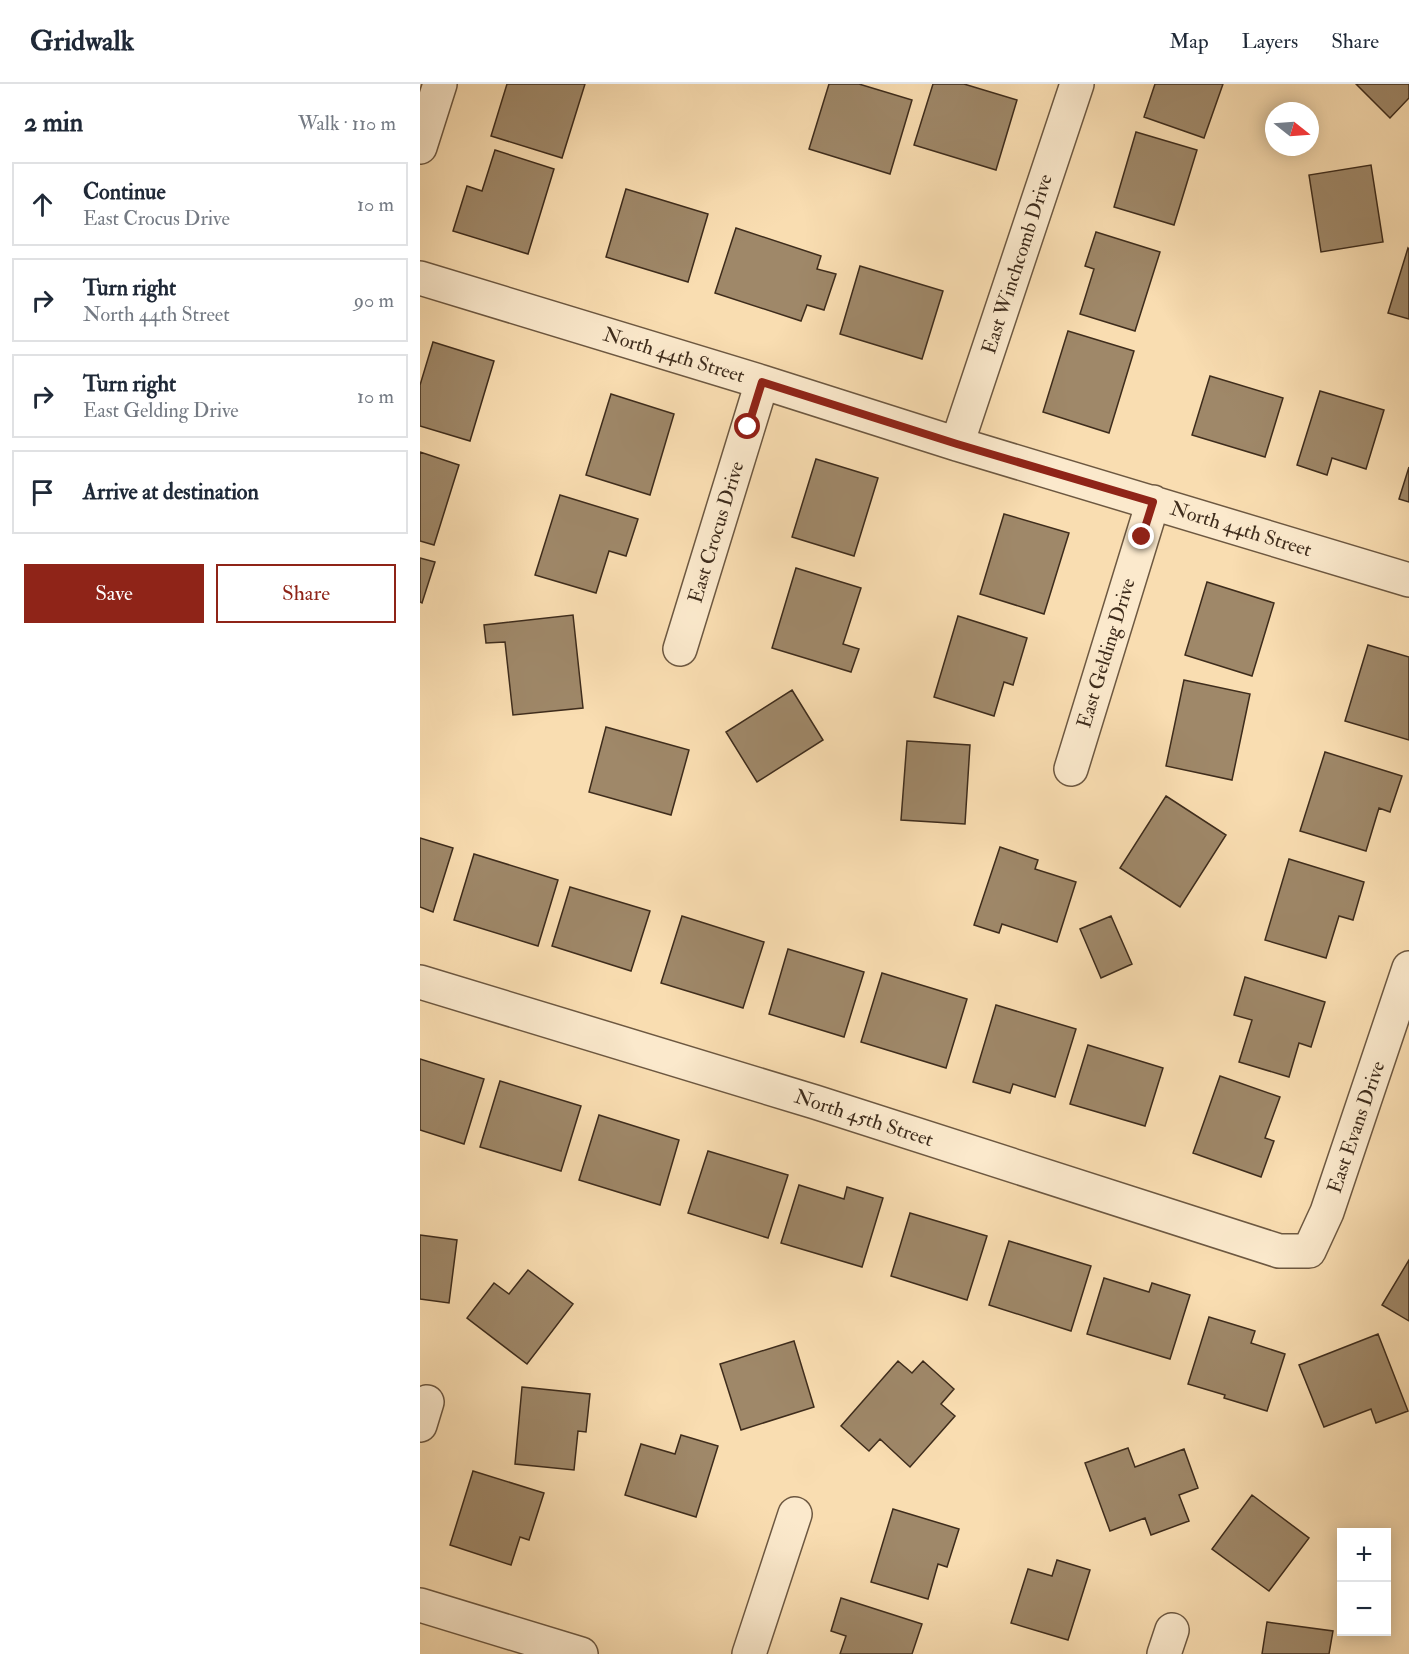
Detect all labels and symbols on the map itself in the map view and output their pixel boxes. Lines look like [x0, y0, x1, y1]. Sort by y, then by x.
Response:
north arrow [1265, 102, 1319, 156]
street label: East Winchcomb Drive [976, 171, 1058, 357]
street label: North 44th Street [600, 322, 748, 389]
route start [734, 413, 760, 439]
street label: East Crocus Drive [683, 458, 749, 606]
street label: North 44th Street [1167, 496, 1315, 563]
route end [1128, 523, 1154, 549]
street label: East Gelding Drive [1071, 575, 1141, 731]
street label: East Evans Drive [1322, 1058, 1390, 1196]
street label: North 45th Street [791, 1084, 937, 1152]

